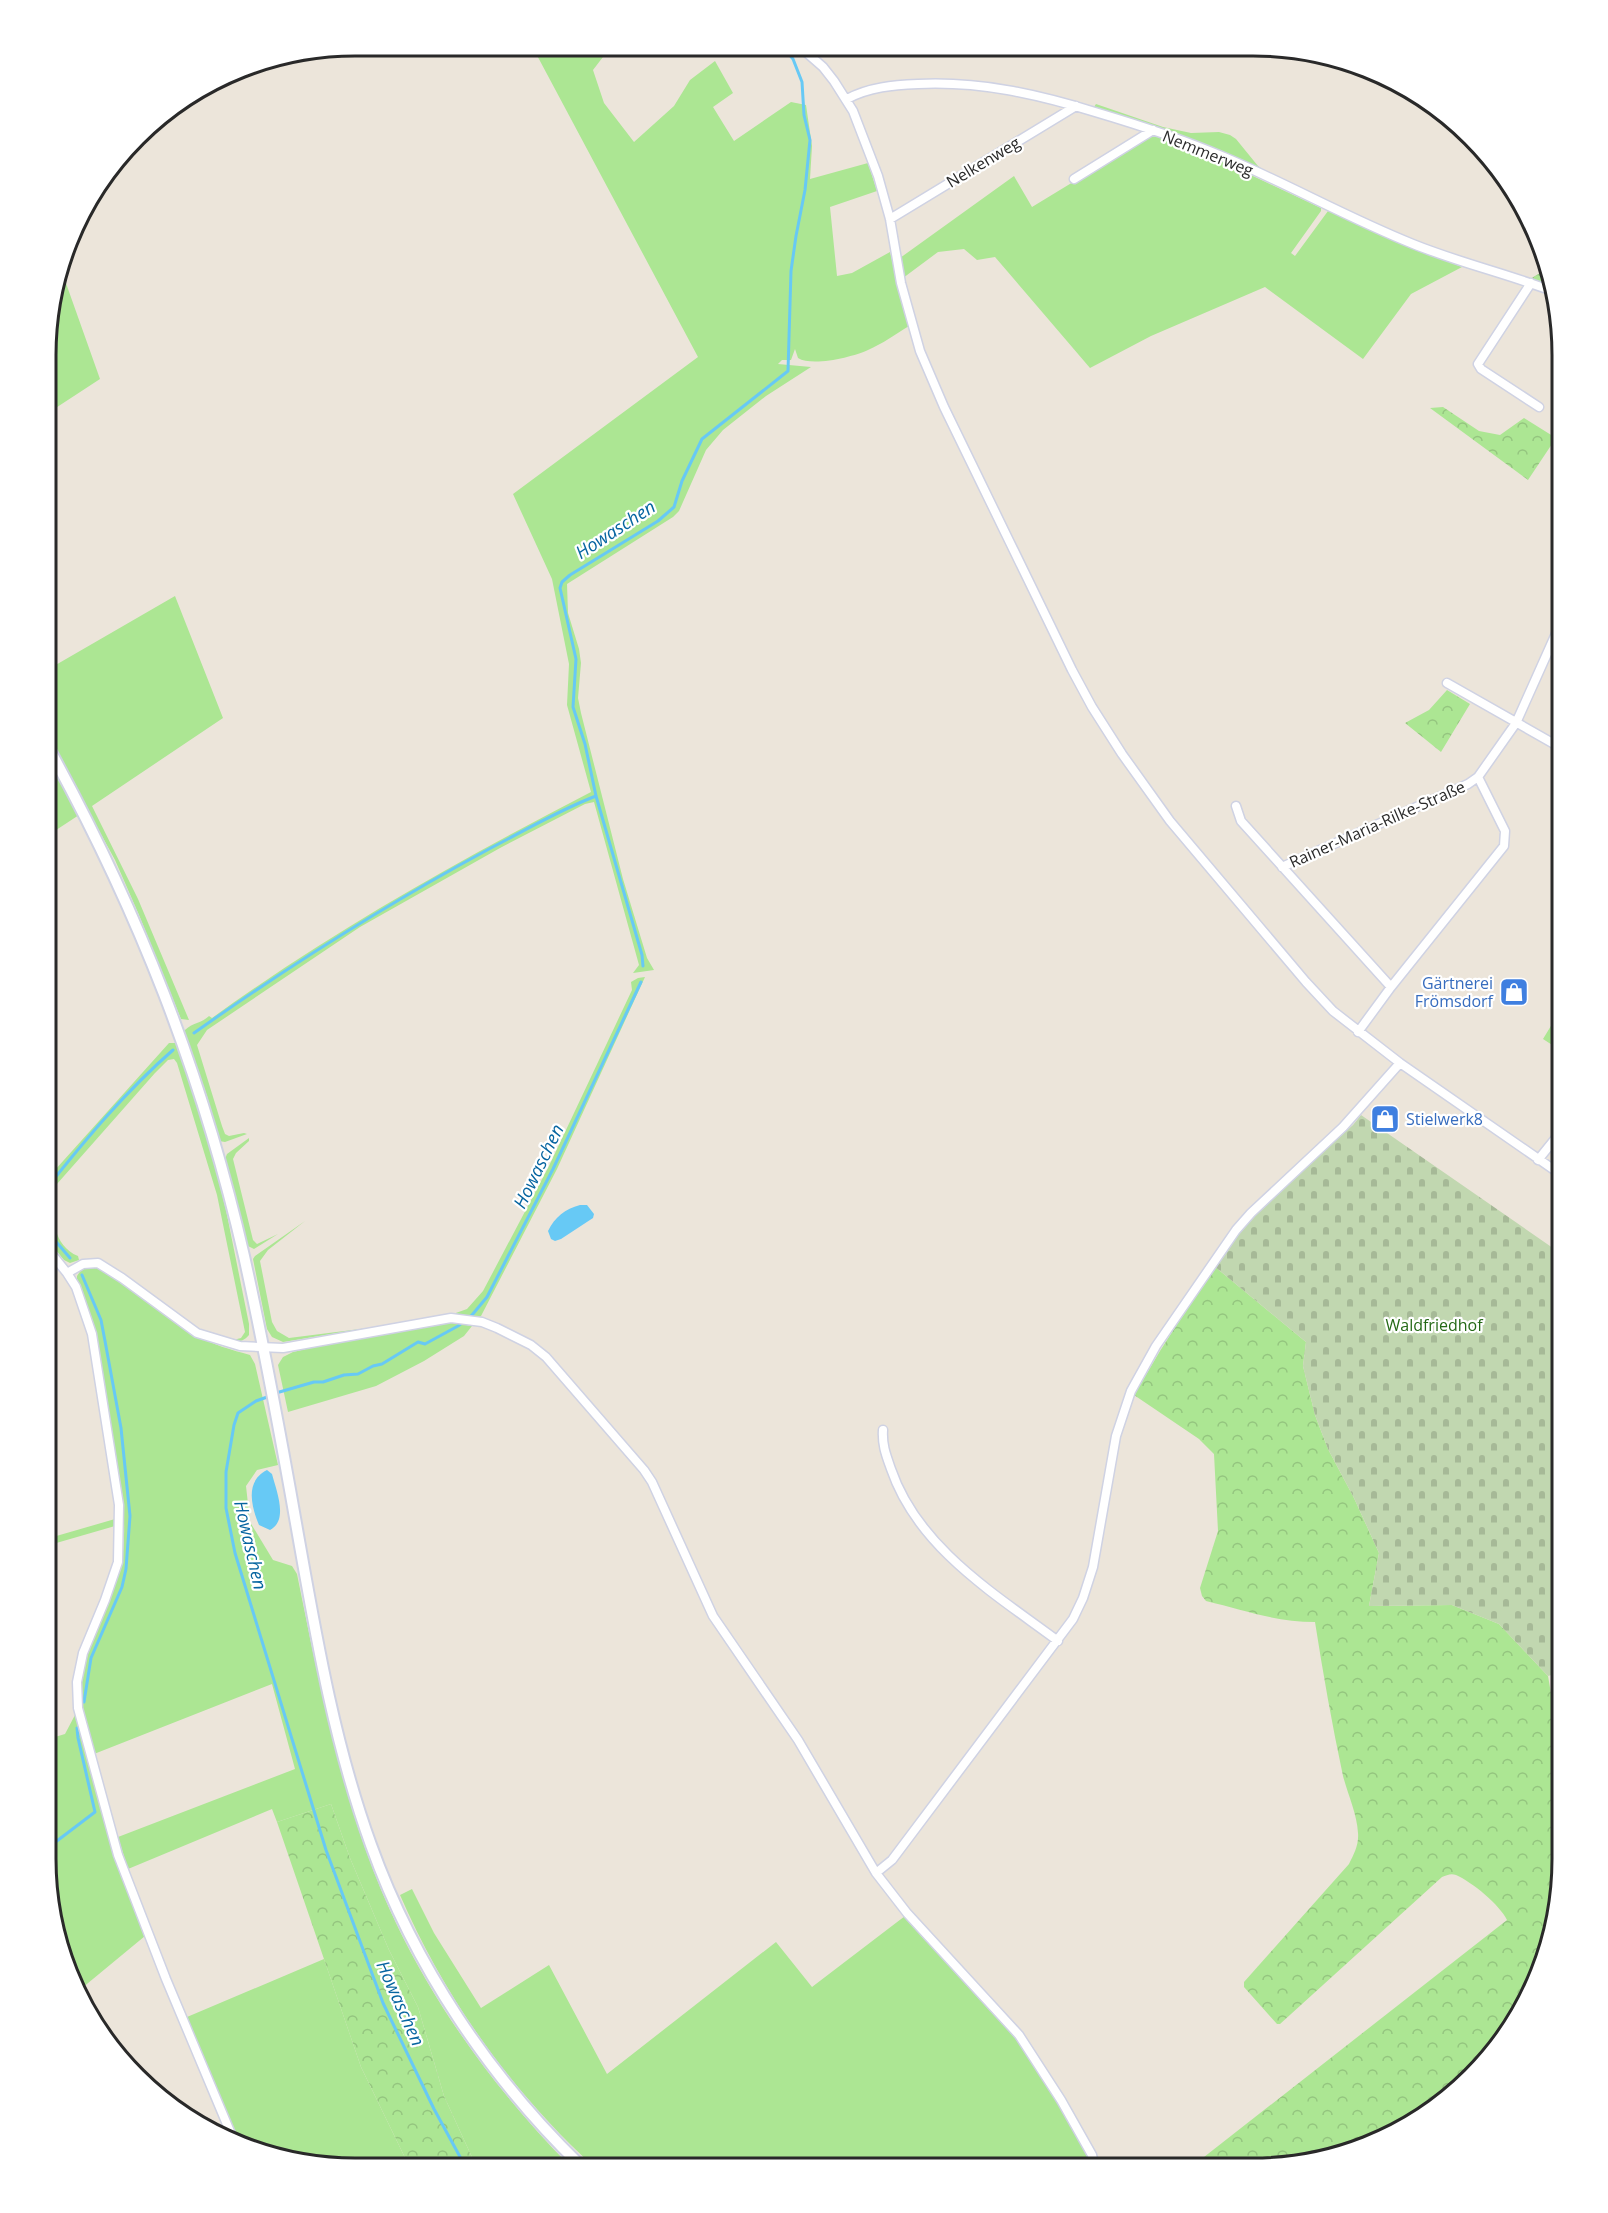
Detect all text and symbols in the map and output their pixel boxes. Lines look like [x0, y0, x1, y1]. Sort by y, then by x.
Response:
street label: Nemmerweg [1159, 125, 1257, 181]
street label: Nelkenweg [942, 131, 1024, 193]
water label: Howaschen [570, 494, 660, 564]
street label: Rainer-Maria-Rilke-Straße [1285, 775, 1469, 873]
place label: Gärtnerei Frömsdorf [1415, 972, 1495, 1012]
shop icon: Gärtnerei Frömsdorf [1498, 976, 1530, 1008]
shop icon: Stielwerk8 [1369, 1103, 1401, 1135]
place label: Stielwerk8 [1406, 1108, 1483, 1130]
water label: Howaschen [507, 1120, 569, 1212]
park label: Waldfriedhof [1385, 1314, 1484, 1336]
water label: Howaschen [229, 1498, 273, 1592]
water label: Howaschen [372, 1957, 430, 2049]

